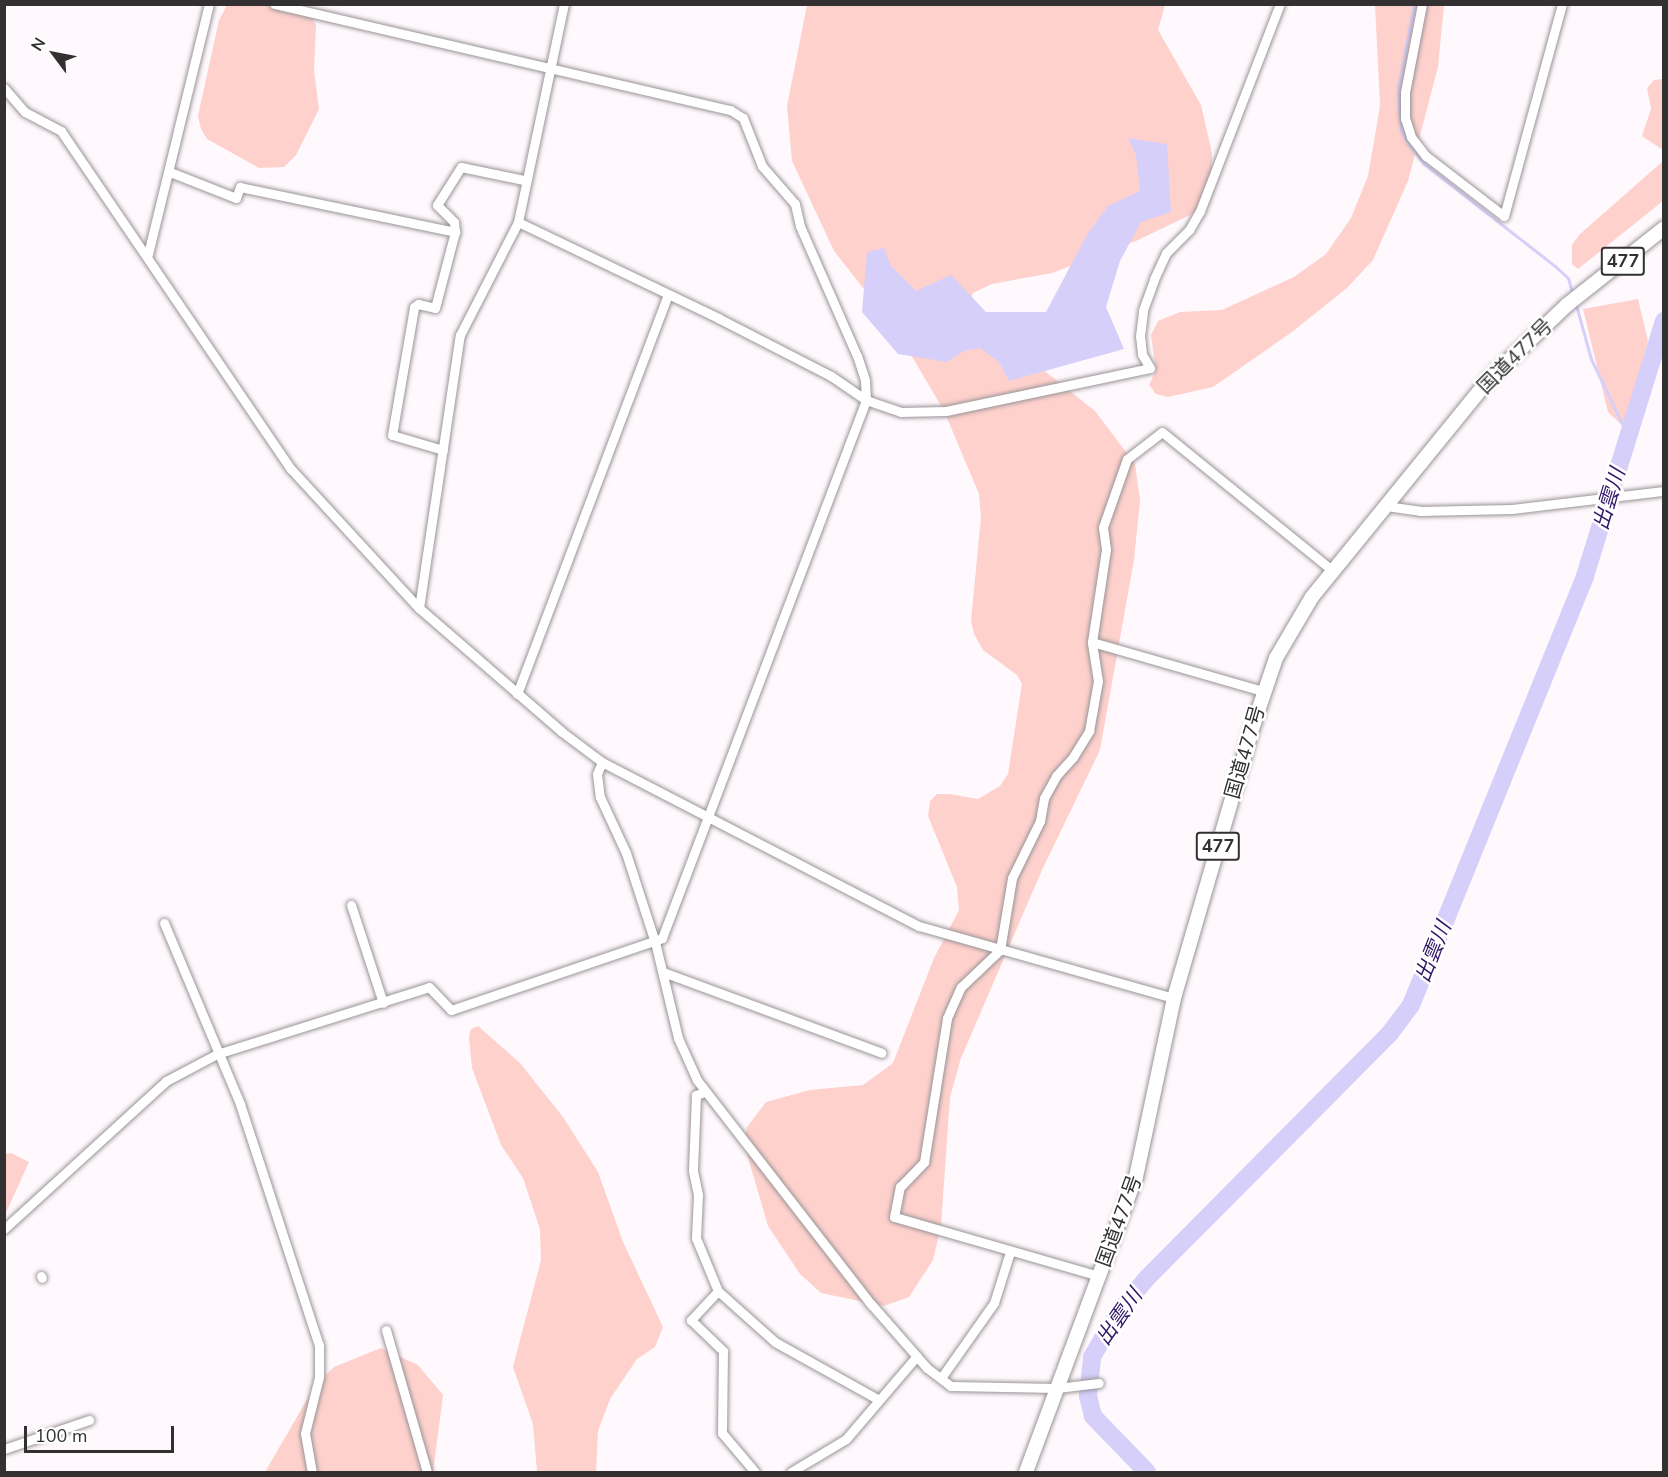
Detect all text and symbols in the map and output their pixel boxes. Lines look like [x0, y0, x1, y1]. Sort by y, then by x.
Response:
north arrow [24, 24, 84, 84]
text: N [26, 34, 51, 55]
road number: 477 [1600, 246, 1646, 276]
street label: 国道477号 [1473, 314, 1557, 398]
water label: 出雲川 [1588, 465, 1630, 533]
street label: 国道477号 [1220, 703, 1270, 801]
road number: 477 [1196, 831, 1240, 861]
water label: 出雲川 [1410, 918, 1456, 986]
street label: 国道477号 [1091, 1172, 1147, 1270]
water label: 出雲川 [1091, 1284, 1147, 1350]
scale bar [27, 1414, 177, 1452]
text: 100 m [35, 1424, 87, 1448]

